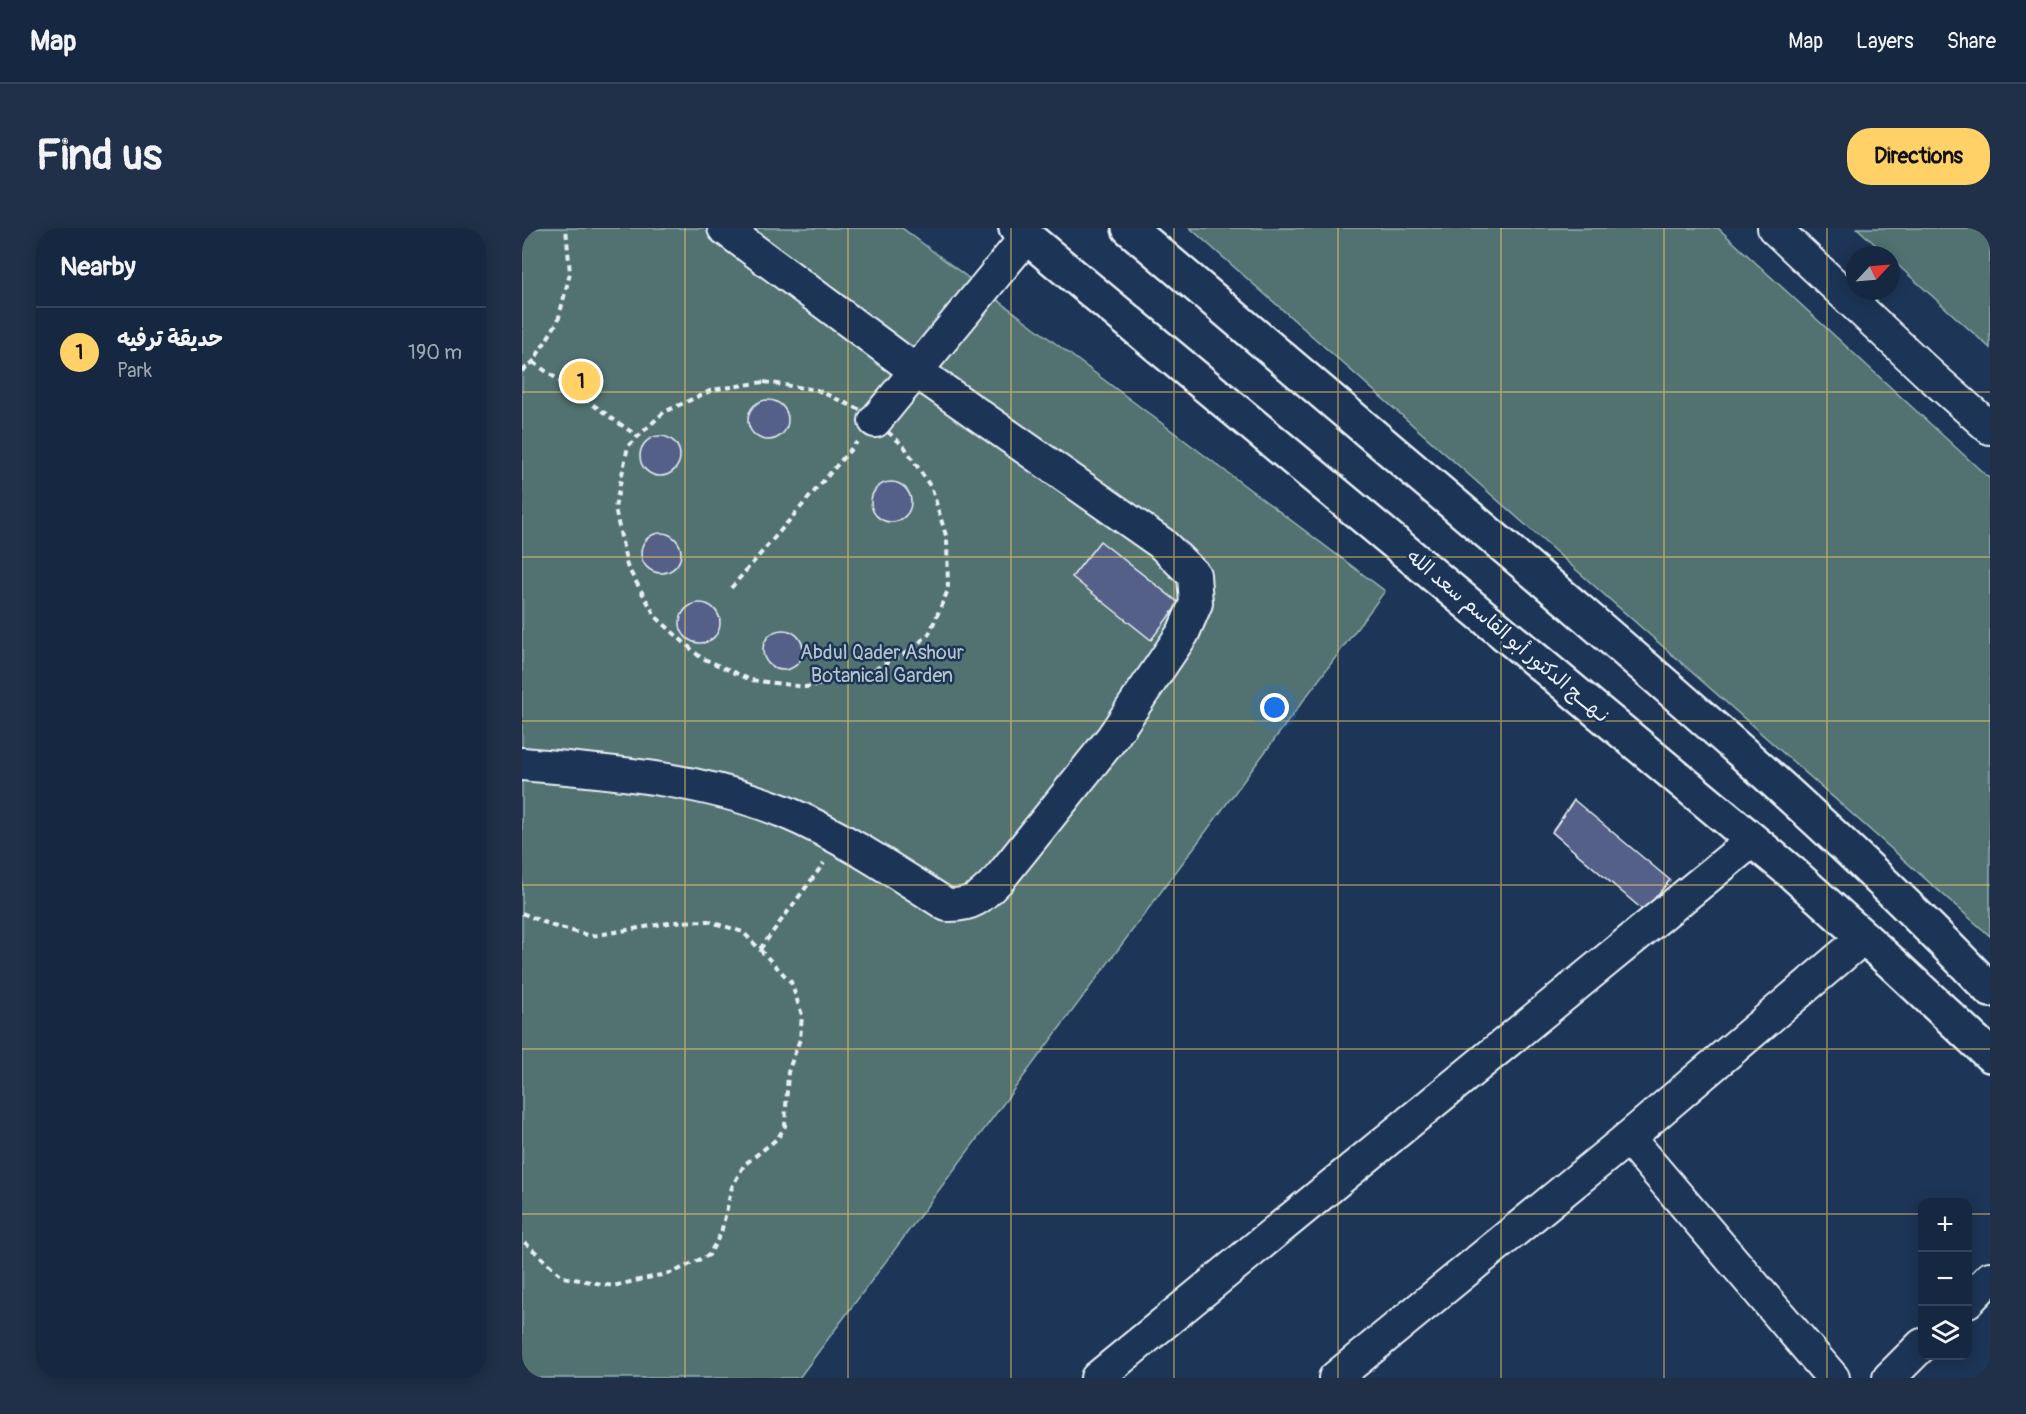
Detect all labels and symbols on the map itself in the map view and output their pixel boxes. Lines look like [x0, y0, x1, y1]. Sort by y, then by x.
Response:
north arrow [1846, 246, 1900, 300]
pin: 1 [562, 358, 600, 404]
street label: نـهـــج الدكتور أبو القاسم سعد الله [1400, 544, 1614, 730]
park label: Abdul Qader Ashour Botanical Garden [800, 640, 964, 688]
your location [1260, 693, 1289, 722]

